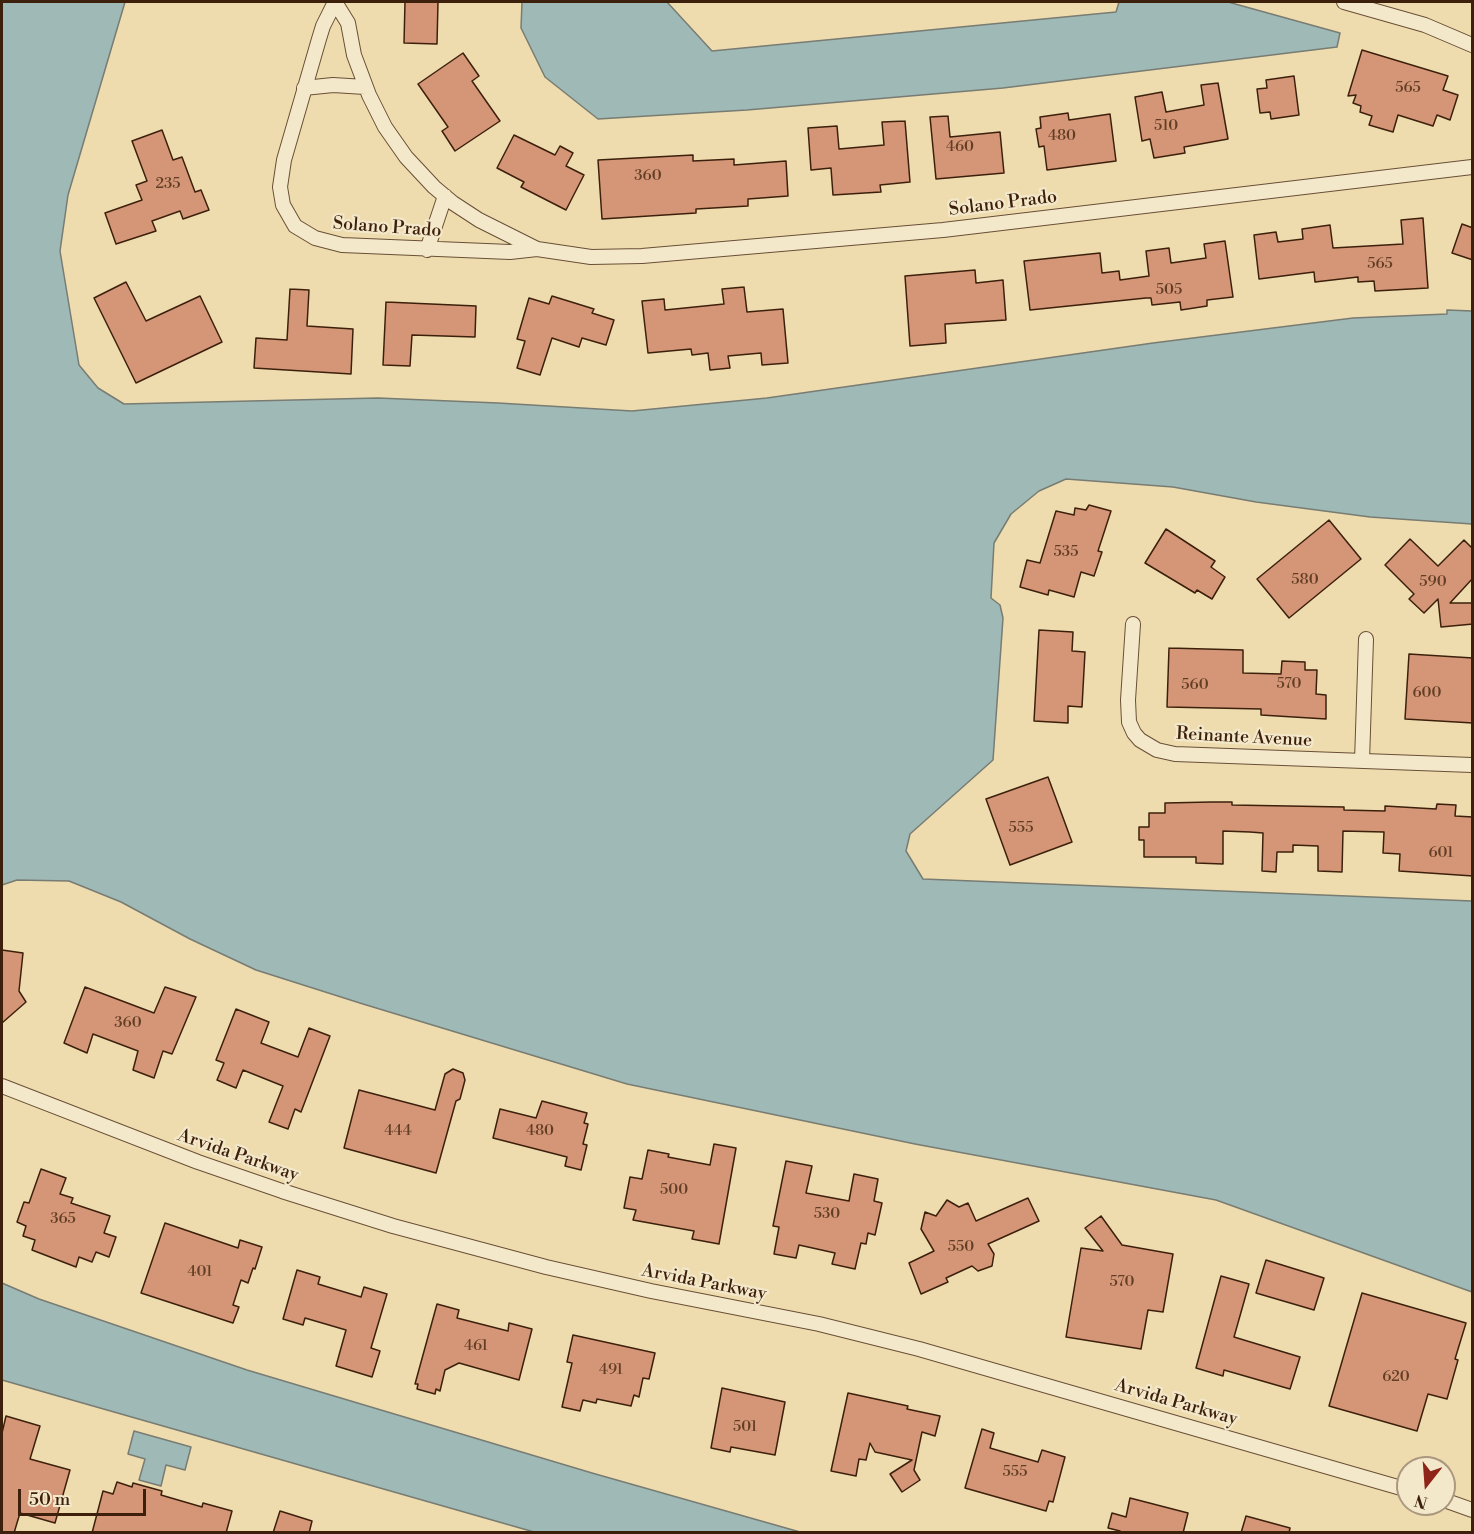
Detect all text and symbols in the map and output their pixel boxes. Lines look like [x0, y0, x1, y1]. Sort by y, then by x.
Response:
house number: 565 [1395, 79, 1421, 97]
house number: 510 [1154, 117, 1178, 135]
house number: 480 [1048, 127, 1076, 145]
house number: 460 [946, 138, 974, 156]
house number: 360 [634, 167, 662, 185]
house number: 235 [155, 175, 181, 193]
street label: Solano Prado [948, 187, 1058, 221]
street label: Solano Prado [332, 213, 442, 243]
house number: 565 [1367, 255, 1393, 273]
house number: 505 [1156, 281, 1182, 299]
house number: 535 [1054, 543, 1078, 561]
house number: 580 [1291, 571, 1319, 589]
house number: 590 [1419, 573, 1447, 591]
house number: 570 [1277, 675, 1301, 693]
house number: 560 [1181, 676, 1209, 694]
house number: 600 [1413, 684, 1441, 702]
street label: Reinante Avenue [1175, 724, 1313, 752]
house number: 555 [1009, 819, 1033, 837]
house number: 601 [1428, 844, 1454, 862]
house number: 360 [114, 1014, 142, 1032]
house number: 444 [384, 1122, 412, 1140]
house number: 480 [526, 1122, 554, 1140]
street label: Arvida Parkway [175, 1125, 301, 1187]
house number: 500 [660, 1181, 688, 1199]
house number: 530 [814, 1205, 840, 1223]
house number: 365 [50, 1210, 76, 1228]
house number: 550 [948, 1238, 974, 1256]
street label: Arvida Parkway [640, 1260, 768, 1306]
house number: 401 [188, 1263, 212, 1281]
house number: 570 [1110, 1273, 1134, 1291]
house number: 461 [464, 1337, 488, 1355]
house number: 491 [599, 1361, 623, 1379]
house number: 620 [1382, 1368, 1410, 1386]
street label: Arvida Parkway [1112, 1375, 1240, 1431]
house number: 501 [733, 1418, 757, 1436]
north arrow [1396, 1456, 1456, 1516]
house number: 555 [1003, 1463, 1027, 1481]
scale bar [21, 1477, 148, 1515]
text: 50 m [29, 1488, 70, 1511]
text: N [1412, 1490, 1430, 1513]

